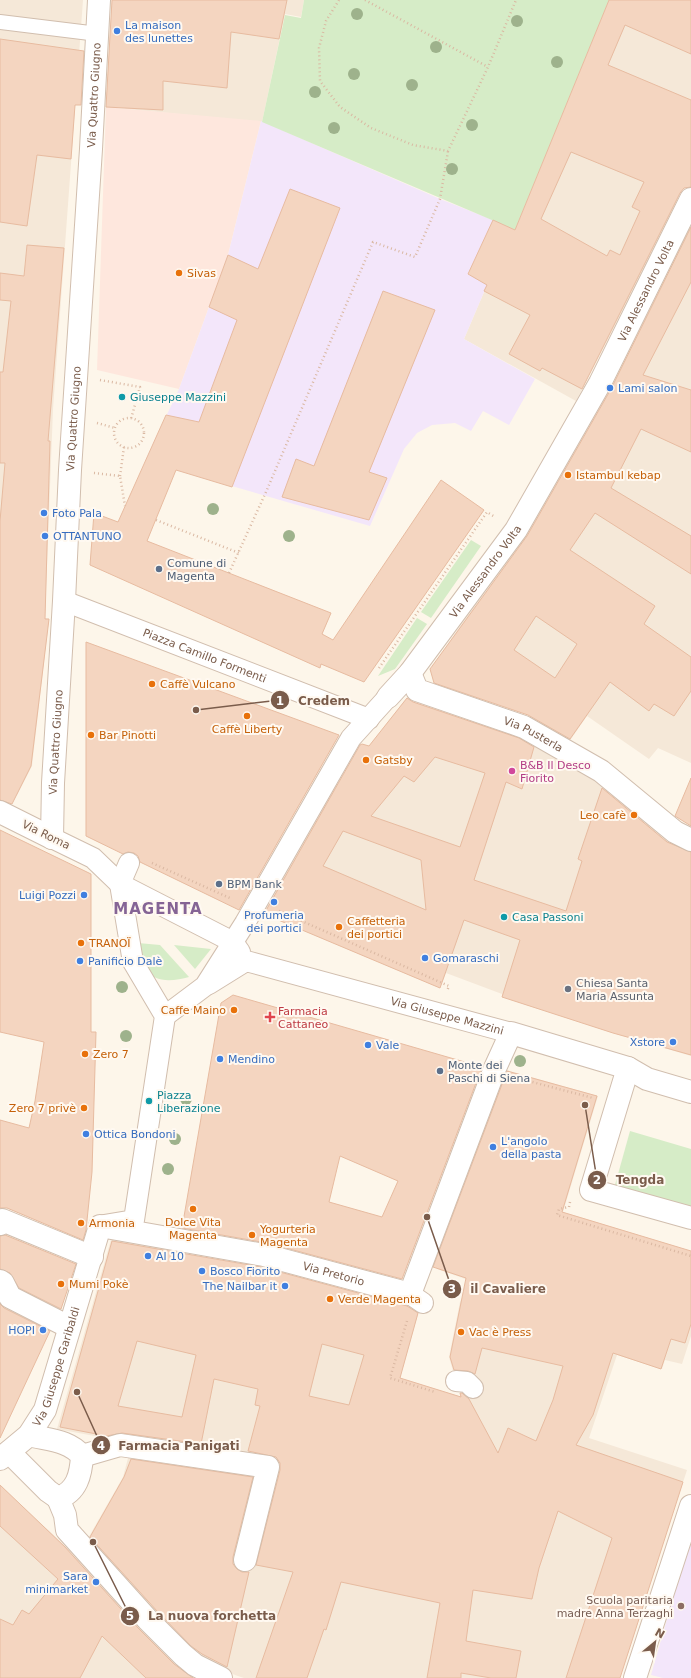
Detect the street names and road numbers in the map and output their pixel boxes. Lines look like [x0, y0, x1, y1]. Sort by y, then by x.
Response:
street label: Via Quattro Giugno [85, 42, 103, 148]
street label: Via Alessandro Volta [615, 237, 676, 344]
street label: Via Quattro Giugno [63, 365, 83, 472]
street label: Via Alessandro Volta [447, 523, 524, 620]
street label: Piazza Camillo Formenti [141, 626, 268, 685]
street label: Via Quattro Giugno [46, 689, 65, 795]
street label: Via Pusterla [502, 714, 565, 754]
street label: Via Roma [20, 818, 72, 852]
street label: Via Giuseppe Mazzini [389, 994, 505, 1037]
street label: Via Pretorio [301, 1259, 366, 1288]
street label: Via Giuseppe Garibaldi [30, 1305, 82, 1429]

